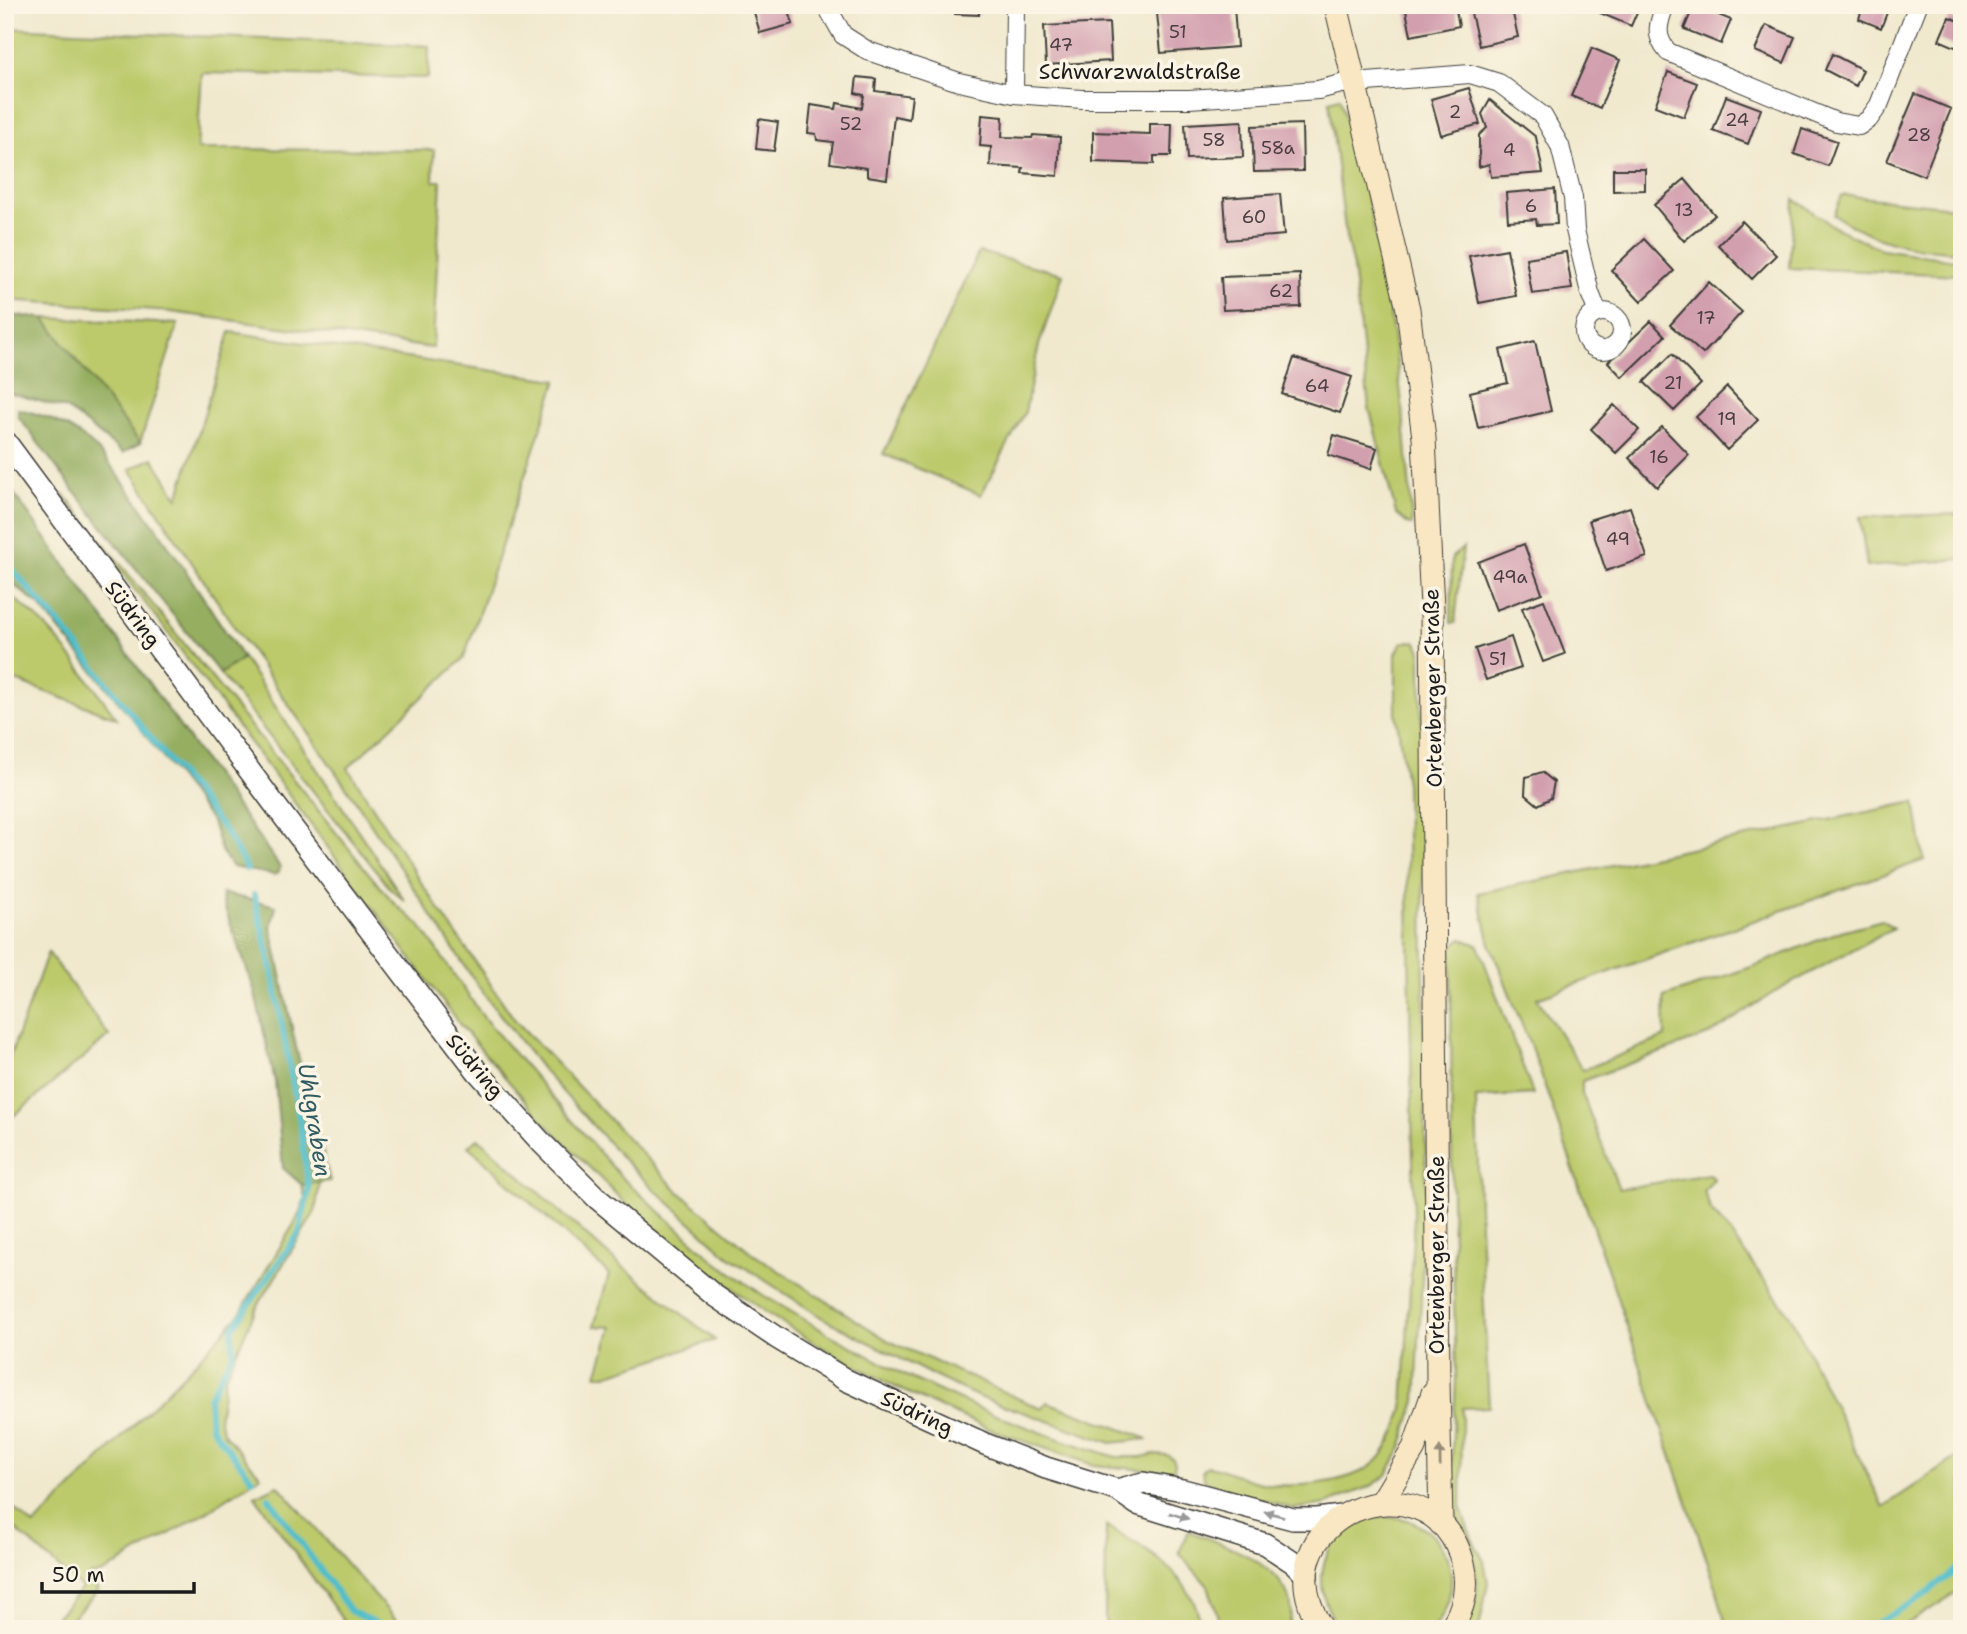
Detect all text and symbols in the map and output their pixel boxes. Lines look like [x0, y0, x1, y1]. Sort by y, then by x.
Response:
house number: 51 [1169, 20, 1187, 44]
house number: 47 [1049, 33, 1073, 57]
street label: Schwarzwaldstraße [1039, 58, 1241, 86]
house number: 2 [1449, 100, 1461, 124]
house number: 24 [1725, 108, 1749, 132]
house number: 52 [840, 112, 862, 136]
house number: 28 [1907, 123, 1931, 147]
house number: 58 [1202, 128, 1226, 152]
house number: 58a [1261, 136, 1295, 160]
house number: 4 [1503, 138, 1515, 162]
house number: 6 [1525, 194, 1537, 218]
house number: 13 [1674, 198, 1694, 222]
house number: 60 [1242, 205, 1266, 229]
house number: 62 [1269, 279, 1293, 303]
house number: 17 [1696, 306, 1716, 330]
house number: 21 [1663, 371, 1683, 395]
house number: 64 [1305, 374, 1329, 398]
house number: 19 [1717, 407, 1737, 431]
house number: 16 [1649, 445, 1669, 469]
house number: 49 [1606, 527, 1630, 551]
house number: 49a [1492, 565, 1528, 589]
street label: Südring [99, 575, 167, 653]
street label: Ortenberger Straße [1417, 588, 1449, 788]
house number: 51 [1489, 647, 1507, 671]
street label: Südring [440, 1028, 510, 1104]
water label: Uhlgraben [291, 1061, 339, 1179]
street label: Ortenberger Straße [1423, 1155, 1451, 1355]
street label: Südring [876, 1384, 958, 1442]
one-way arrow [1434, 1445, 1446, 1467]
one-way arrow [1263, 1508, 1284, 1518]
one-way arrow [1169, 1512, 1190, 1522]
scale bar [42, 1550, 194, 1594]
text: 50 m [52, 1561, 105, 1589]

